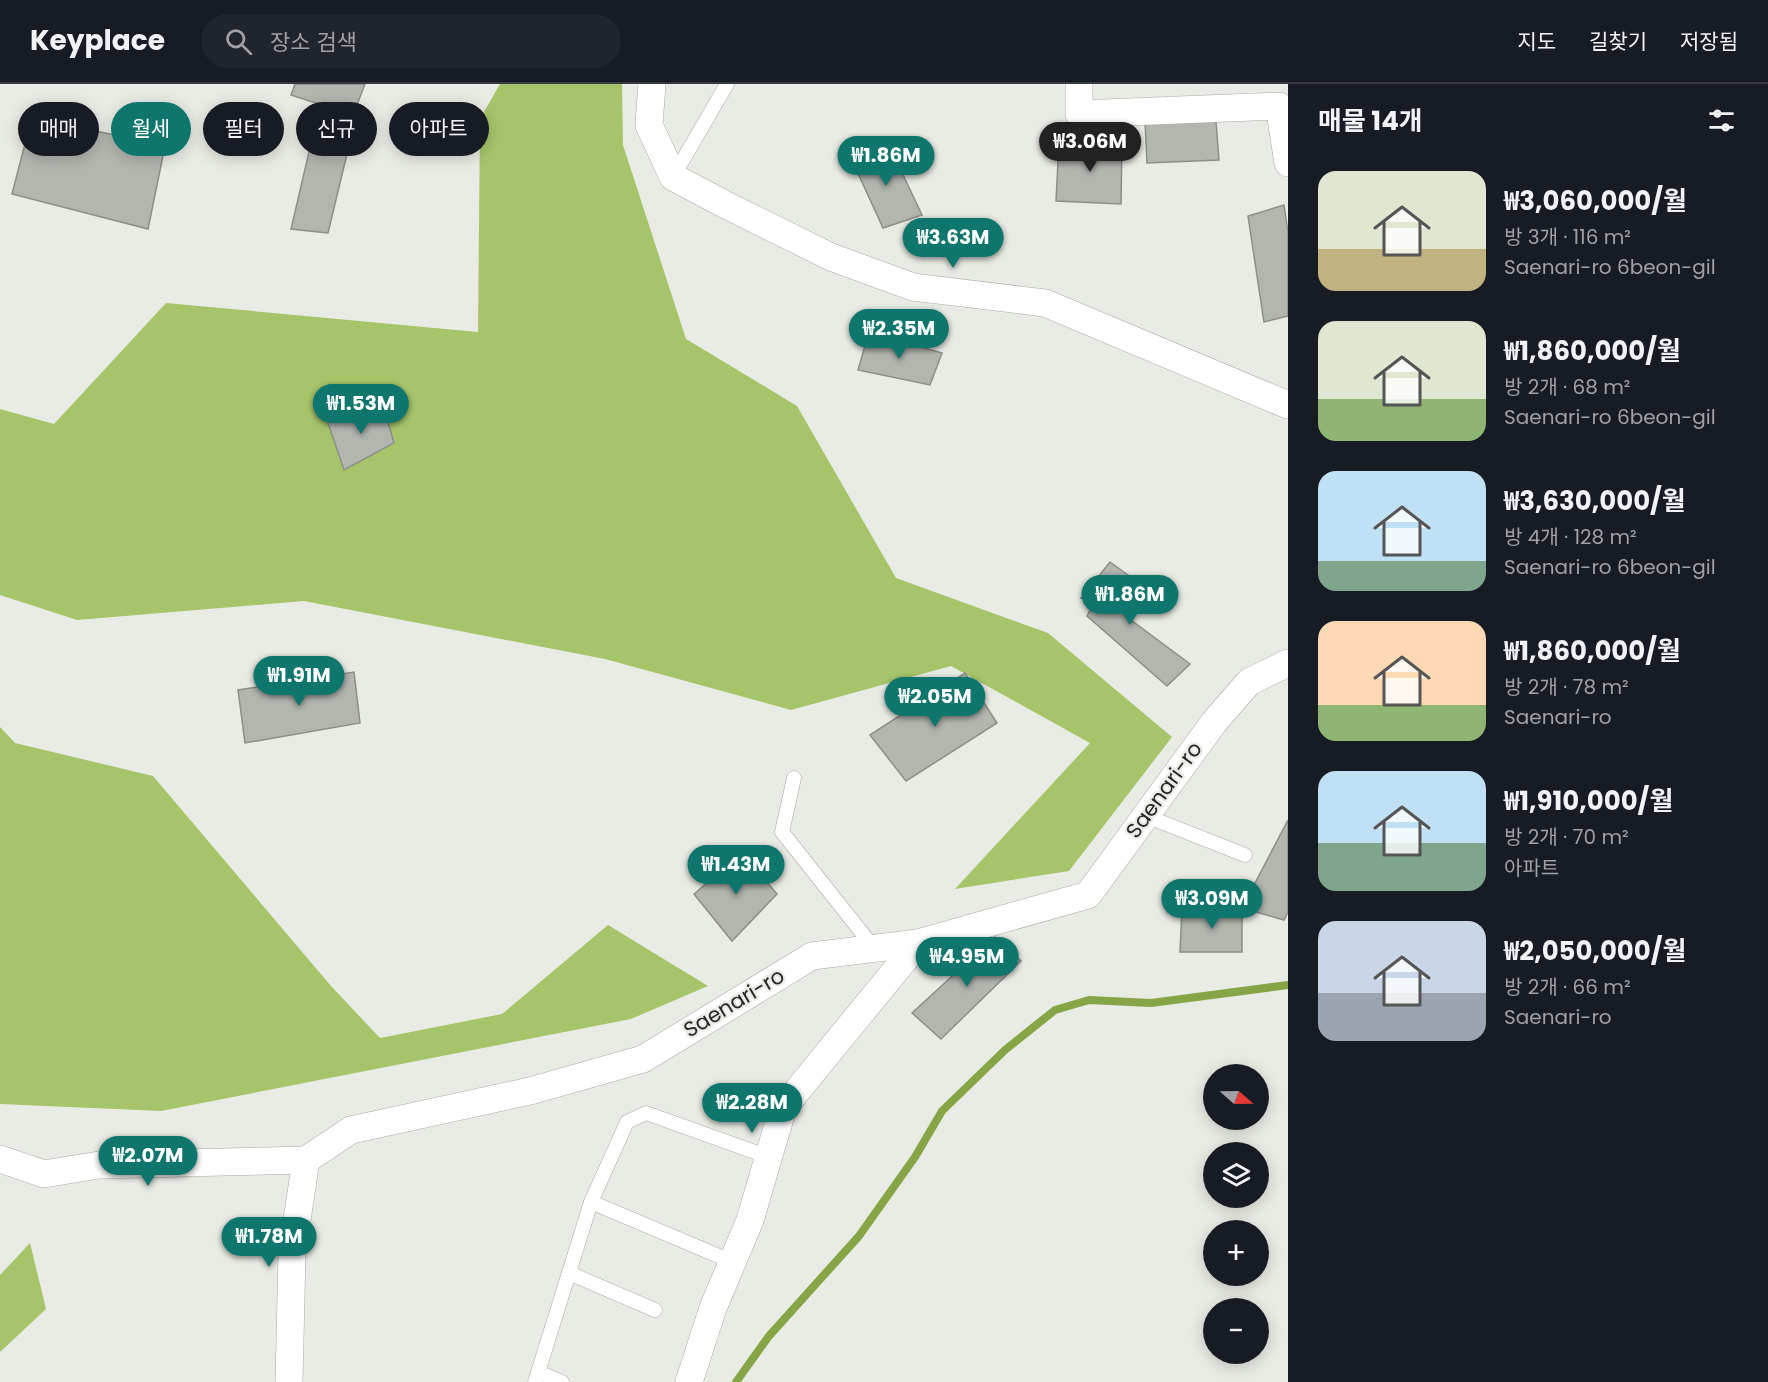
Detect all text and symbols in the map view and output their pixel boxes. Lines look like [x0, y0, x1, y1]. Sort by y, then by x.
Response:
search box [201, 14, 621, 68]
text: Keyplace [30, 21, 165, 60]
icon: search [222, 25, 255, 58]
text: 장소 검색 [270, 27, 357, 58]
text: 지도 [1517, 27, 1556, 56]
text: 길찾기 [1589, 27, 1647, 56]
text: 저장됨 [1680, 27, 1738, 56]
chip: 매매 [18, 102, 99, 156]
chip: 월세 [111, 102, 191, 156]
chip: 필터 [203, 102, 284, 156]
chip: 신규 [296, 102, 377, 156]
chip: 아파트 [389, 102, 489, 156]
text: 매물 14개 [1318, 103, 1423, 139]
icon: filters [1705, 104, 1738, 137]
pin: ₩3.06M [1041, 122, 1139, 173]
text: ₩3.06M [1053, 127, 1127, 155]
pin: ₩1.86M [837, 136, 935, 187]
text: ₩1.86M [851, 141, 921, 169]
text: ₩3,060,000/월 [1504, 183, 1687, 219]
icon: home [1366, 195, 1438, 267]
pin: ₩3.63M [904, 218, 1002, 269]
text: ₩3.63M [917, 223, 989, 251]
text: 방 3개 · 116 m² [1504, 223, 1631, 251]
text: Saenari-ro 6beon-gil [1504, 253, 1716, 281]
pin: ₩2.35M [850, 309, 948, 360]
text: ₩2.35M [863, 314, 935, 342]
text: ₩1,860,000/월 [1504, 333, 1681, 369]
icon: home [1366, 345, 1438, 417]
text: 방 2개 · 68 m² [1504, 373, 1630, 401]
pin: ₩1.53M [312, 384, 410, 435]
text: ₩1.53M [327, 389, 395, 417]
text: Saenari-ro 6beon-gil [1504, 403, 1716, 431]
text: ₩3,630,000/월 [1504, 483, 1686, 519]
icon: home [1366, 495, 1438, 567]
text: 방 4개 · 128 m² [1504, 523, 1637, 551]
text: Saenari-ro 6beon-gil [1504, 553, 1716, 581]
pin: ₩1.86M [1081, 575, 1179, 626]
text: ₩1.86M [1095, 580, 1165, 608]
text: ₩1,860,000/월 [1504, 633, 1681, 669]
icon: home [1366, 645, 1438, 717]
pin: ₩1.91M [250, 656, 348, 707]
text: ₩1.91M [267, 661, 331, 689]
text: 방 2개 · 78 m² [1504, 673, 1629, 701]
pin: ₩2.05M [886, 677, 984, 728]
text: ₩2.05M [898, 682, 972, 710]
text: Saenari-ro [1504, 703, 1612, 731]
street label: Saenari-ro [1119, 735, 1209, 844]
text: ₩1,910,000/월 [1504, 783, 1673, 819]
icon: home [1366, 795, 1438, 867]
text: 방 2개 · 70 m² [1504, 823, 1629, 851]
pin: ₩1.43M [687, 845, 785, 896]
text: ₩1.43M [702, 850, 770, 878]
text: 아파트 [1504, 854, 1559, 882]
pin: ₩3.09M [1163, 879, 1261, 930]
text: ₩3.09M [1175, 884, 1249, 912]
text: ₩2,050,000/월 [1504, 933, 1686, 969]
pin: ₩4.95M [918, 937, 1016, 988]
text: ₩4.95M [930, 942, 1004, 970]
icon: home [1366, 945, 1438, 1017]
street label: Saenari-ro [678, 961, 790, 1044]
text: 방 2개 · 66 m² [1504, 973, 1631, 1001]
text: Saenari-ro [1504, 1003, 1612, 1031]
north arrow [1203, 1064, 1269, 1130]
map controls [1203, 1064, 1269, 1364]
pin: ₩2.28M [703, 1083, 801, 1134]
text: ₩2.28M [716, 1088, 788, 1116]
pin: ₩2.07M [99, 1136, 197, 1187]
text: ₩2.07M [113, 1141, 183, 1169]
button: layers [1203, 1142, 1269, 1208]
pin: ₩1.78M [220, 1217, 318, 1268]
button: + [1203, 1220, 1269, 1286]
text: ₩1.78M [236, 1222, 302, 1250]
button: − [1203, 1298, 1269, 1364]

